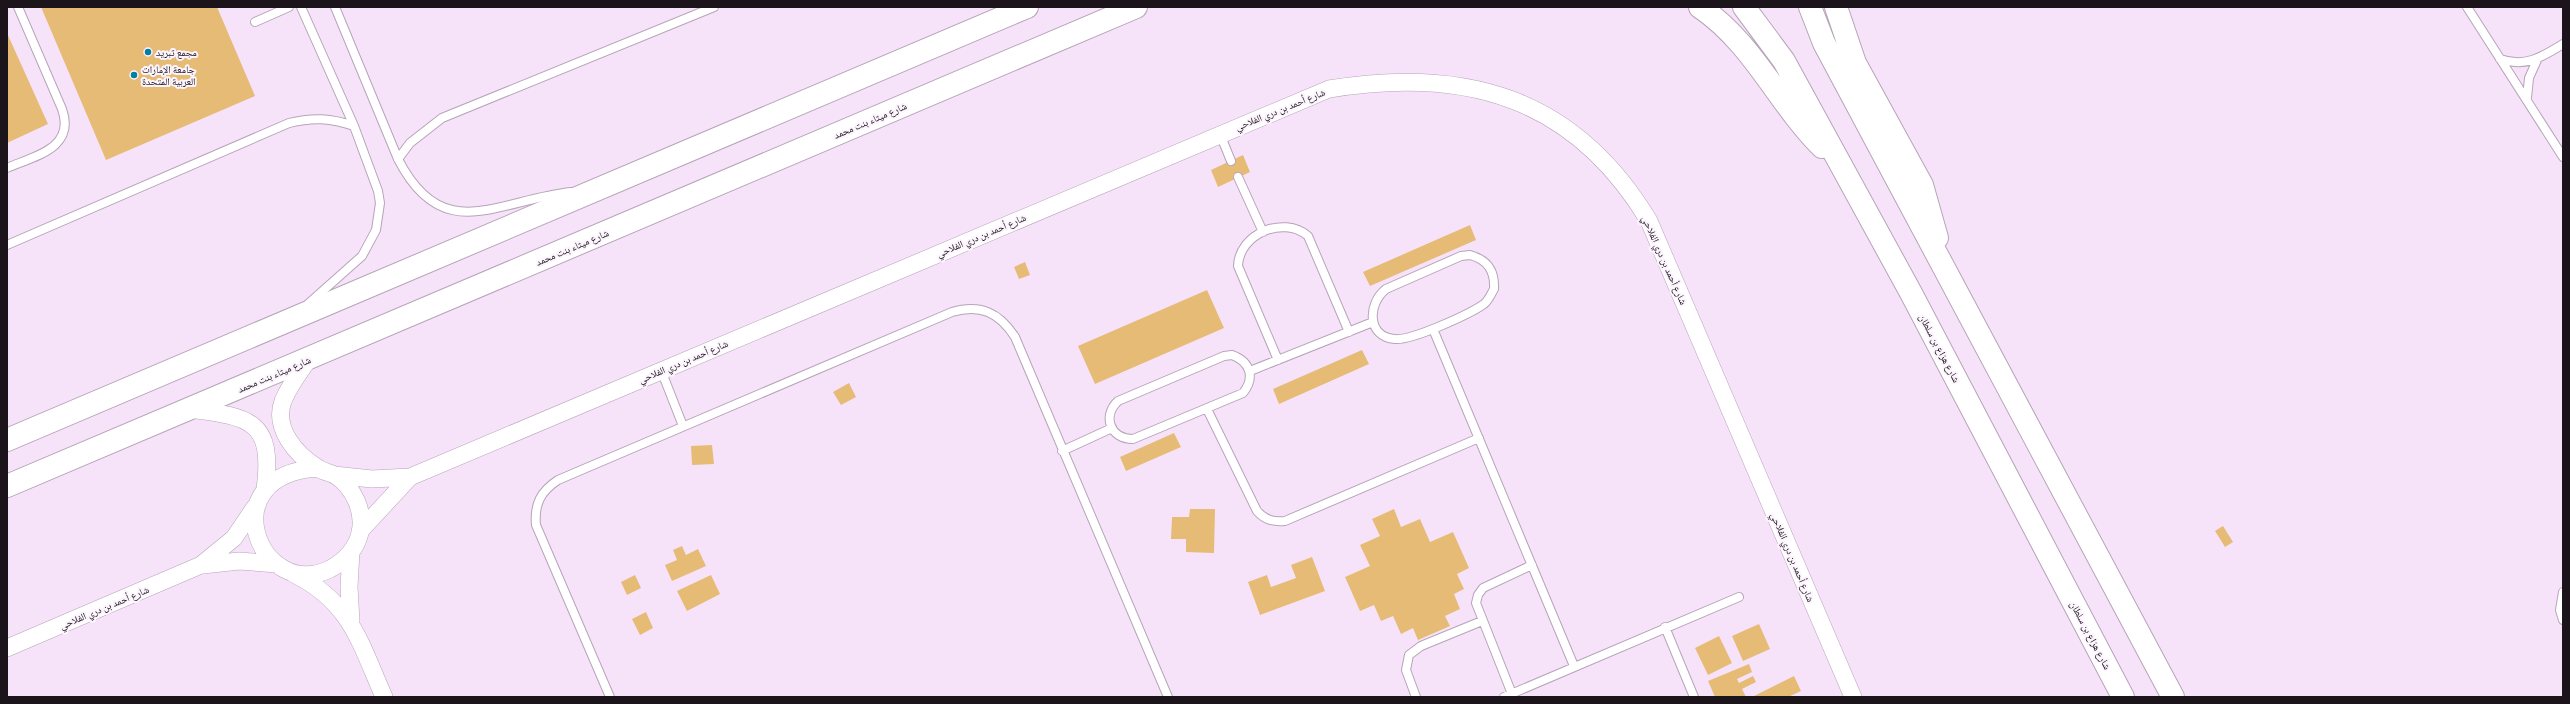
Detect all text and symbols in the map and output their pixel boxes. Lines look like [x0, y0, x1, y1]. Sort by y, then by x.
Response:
marker: مجمع تبريد [143, 47, 153, 57]
place label: مجمع تبريد [156, 47, 197, 59]
place label: جامعة الإمارات العربية المتحدة [142, 64, 196, 88]
marker: جامعة الإمارات العربية المتحدة [129, 70, 139, 80]
street label: شارع أحمد بن دري الفلاحي [1233, 85, 1328, 135]
street label: شارع ميثاء بنت محمد [832, 100, 909, 142]
street label: شارع أحمد بن دري الفلاحي [935, 211, 1029, 262]
street label: شارع أحمد بن دري الفلاحي [1638, 214, 1690, 308]
street label: شارع ميثاء بنت محمد [534, 227, 611, 269]
street label: شارع هزاع بن سلطان [1916, 312, 1962, 385]
street label: شارع أحمد بن دري الفلاحي [637, 337, 731, 388]
street label: شارع ميثاء بنت محمد [236, 354, 313, 396]
street label: شارع أحمد بن دري الفلاحي [1766, 511, 1817, 605]
street label: شارع أحمد بن دري الفلاحي [58, 583, 152, 634]
street label: شارع هزاع بن سلطان [2067, 599, 2113, 672]

